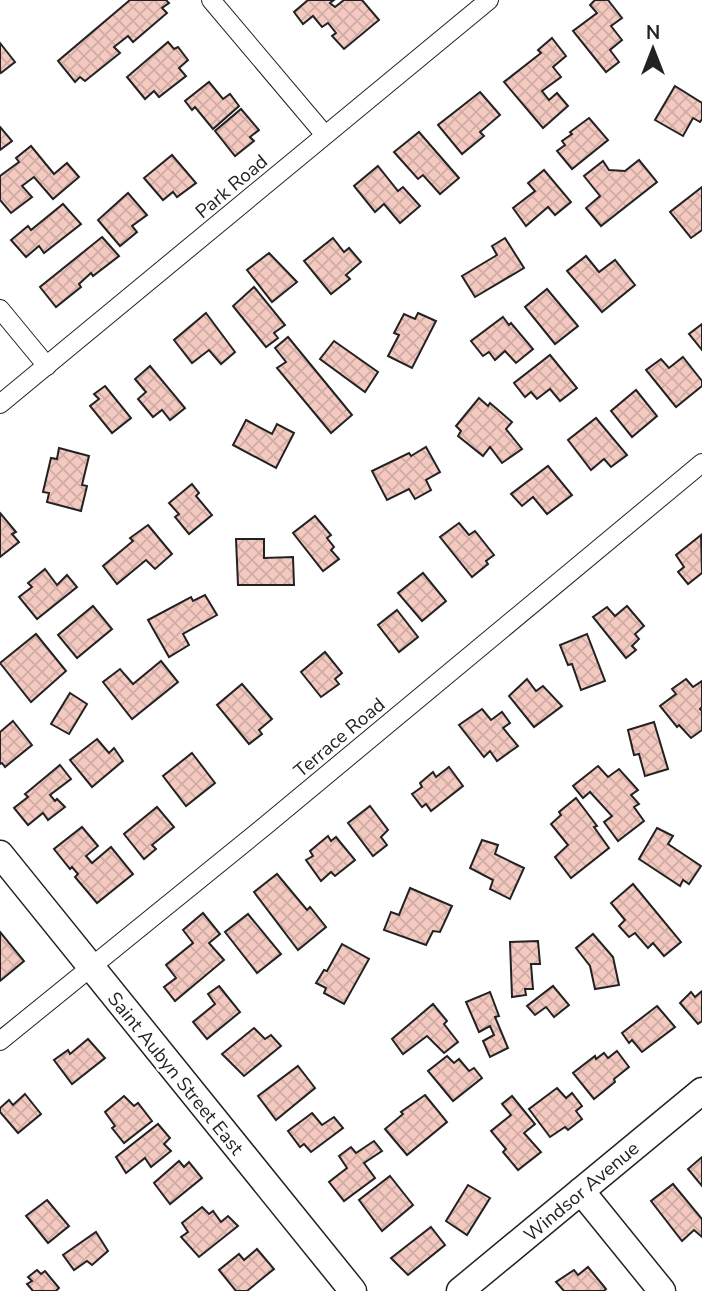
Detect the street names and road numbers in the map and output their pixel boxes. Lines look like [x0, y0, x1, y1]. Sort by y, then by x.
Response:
street label: Park Road [190, 149, 273, 225]
street label: Terrace Road [289, 692, 391, 784]
street label: Saint Aubyn Street East [101, 987, 249, 1161]
street label: Windsor Avenue [518, 1136, 645, 1248]

